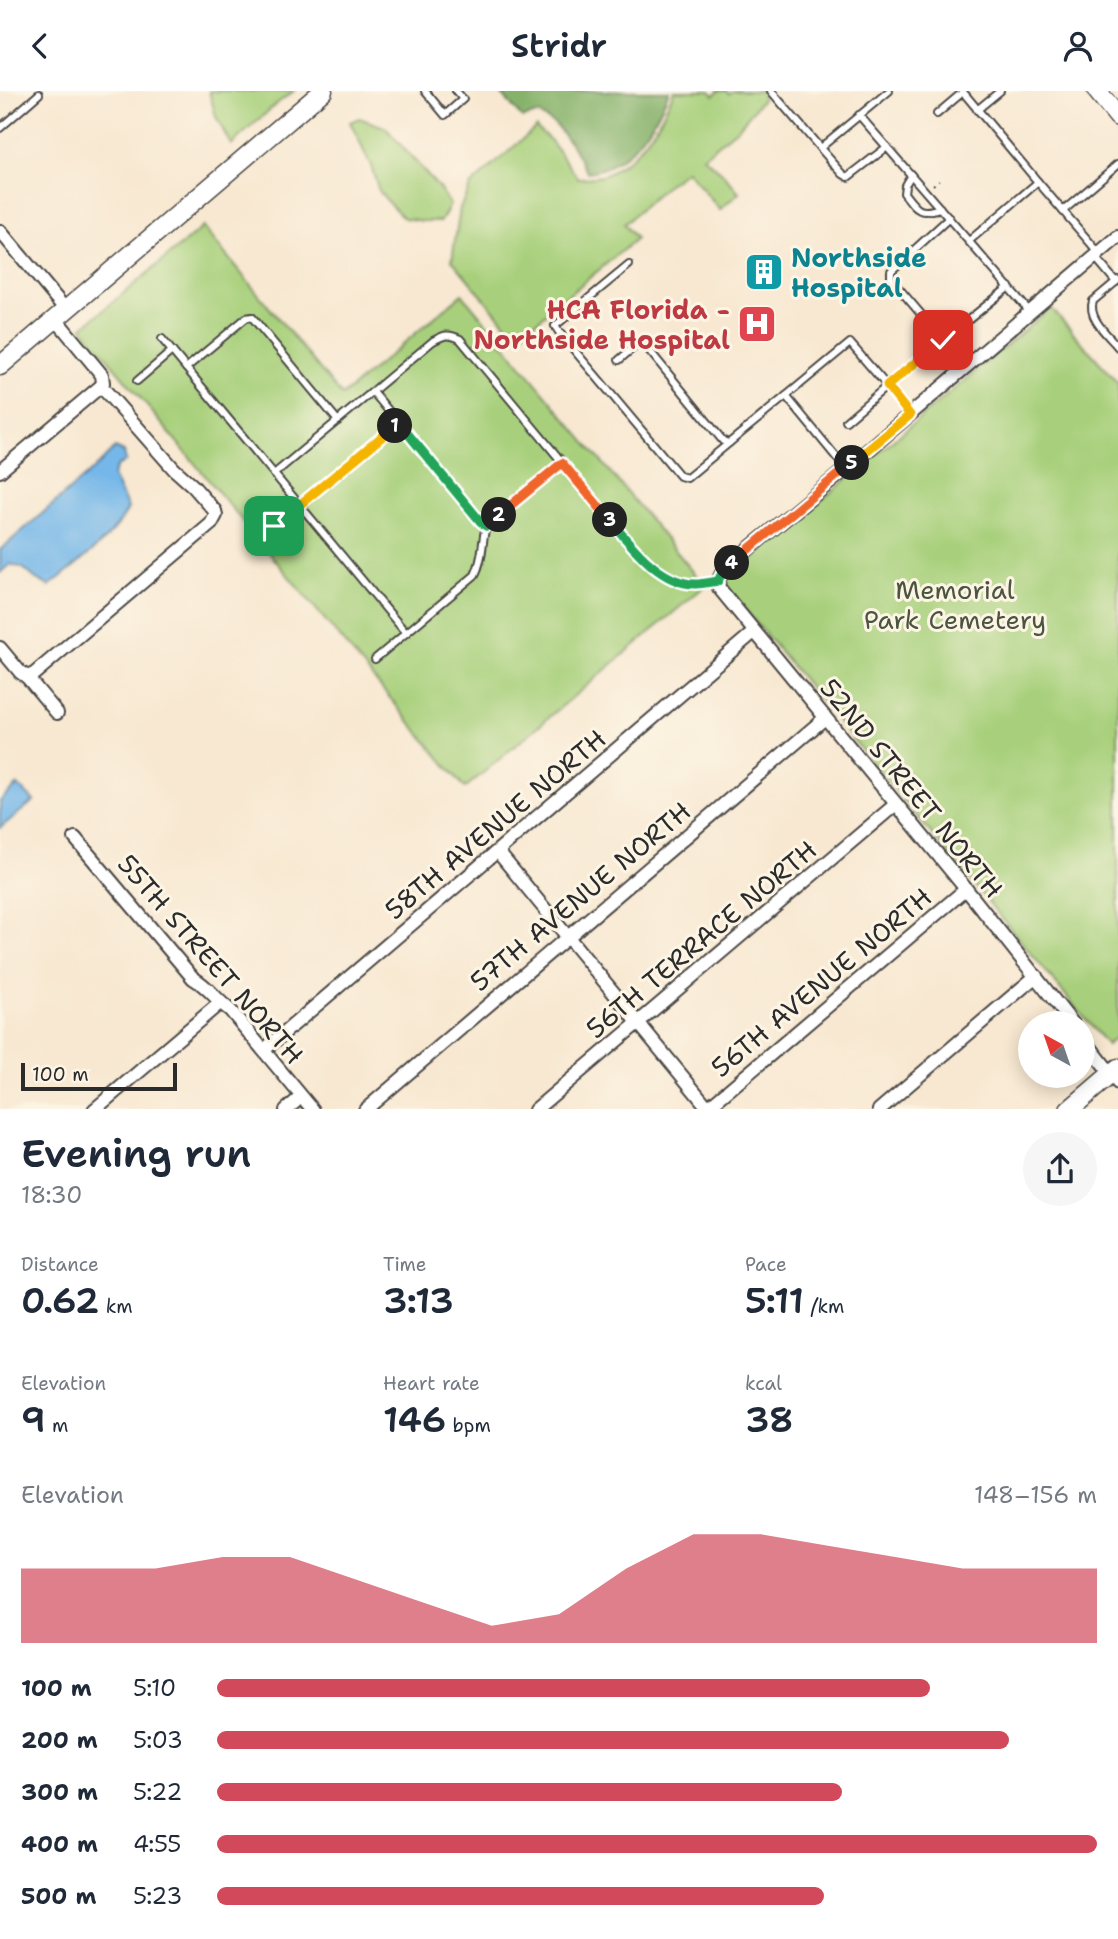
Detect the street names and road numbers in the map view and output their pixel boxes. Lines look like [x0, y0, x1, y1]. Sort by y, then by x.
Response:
street label: 52ND STREET NORTH [812, 671, 1012, 905]
street label: 58TH AVENUE NORTH [377, 721, 613, 927]
street label: 57TH AVENUE NORTH [462, 793, 698, 999]
street label: 56TH TERRACE NORTH [578, 832, 824, 1046]
street label: 55TH STREET NORTH [110, 847, 312, 1071]
street label: 56TH AVENUE NORTH [703, 879, 939, 1085]

